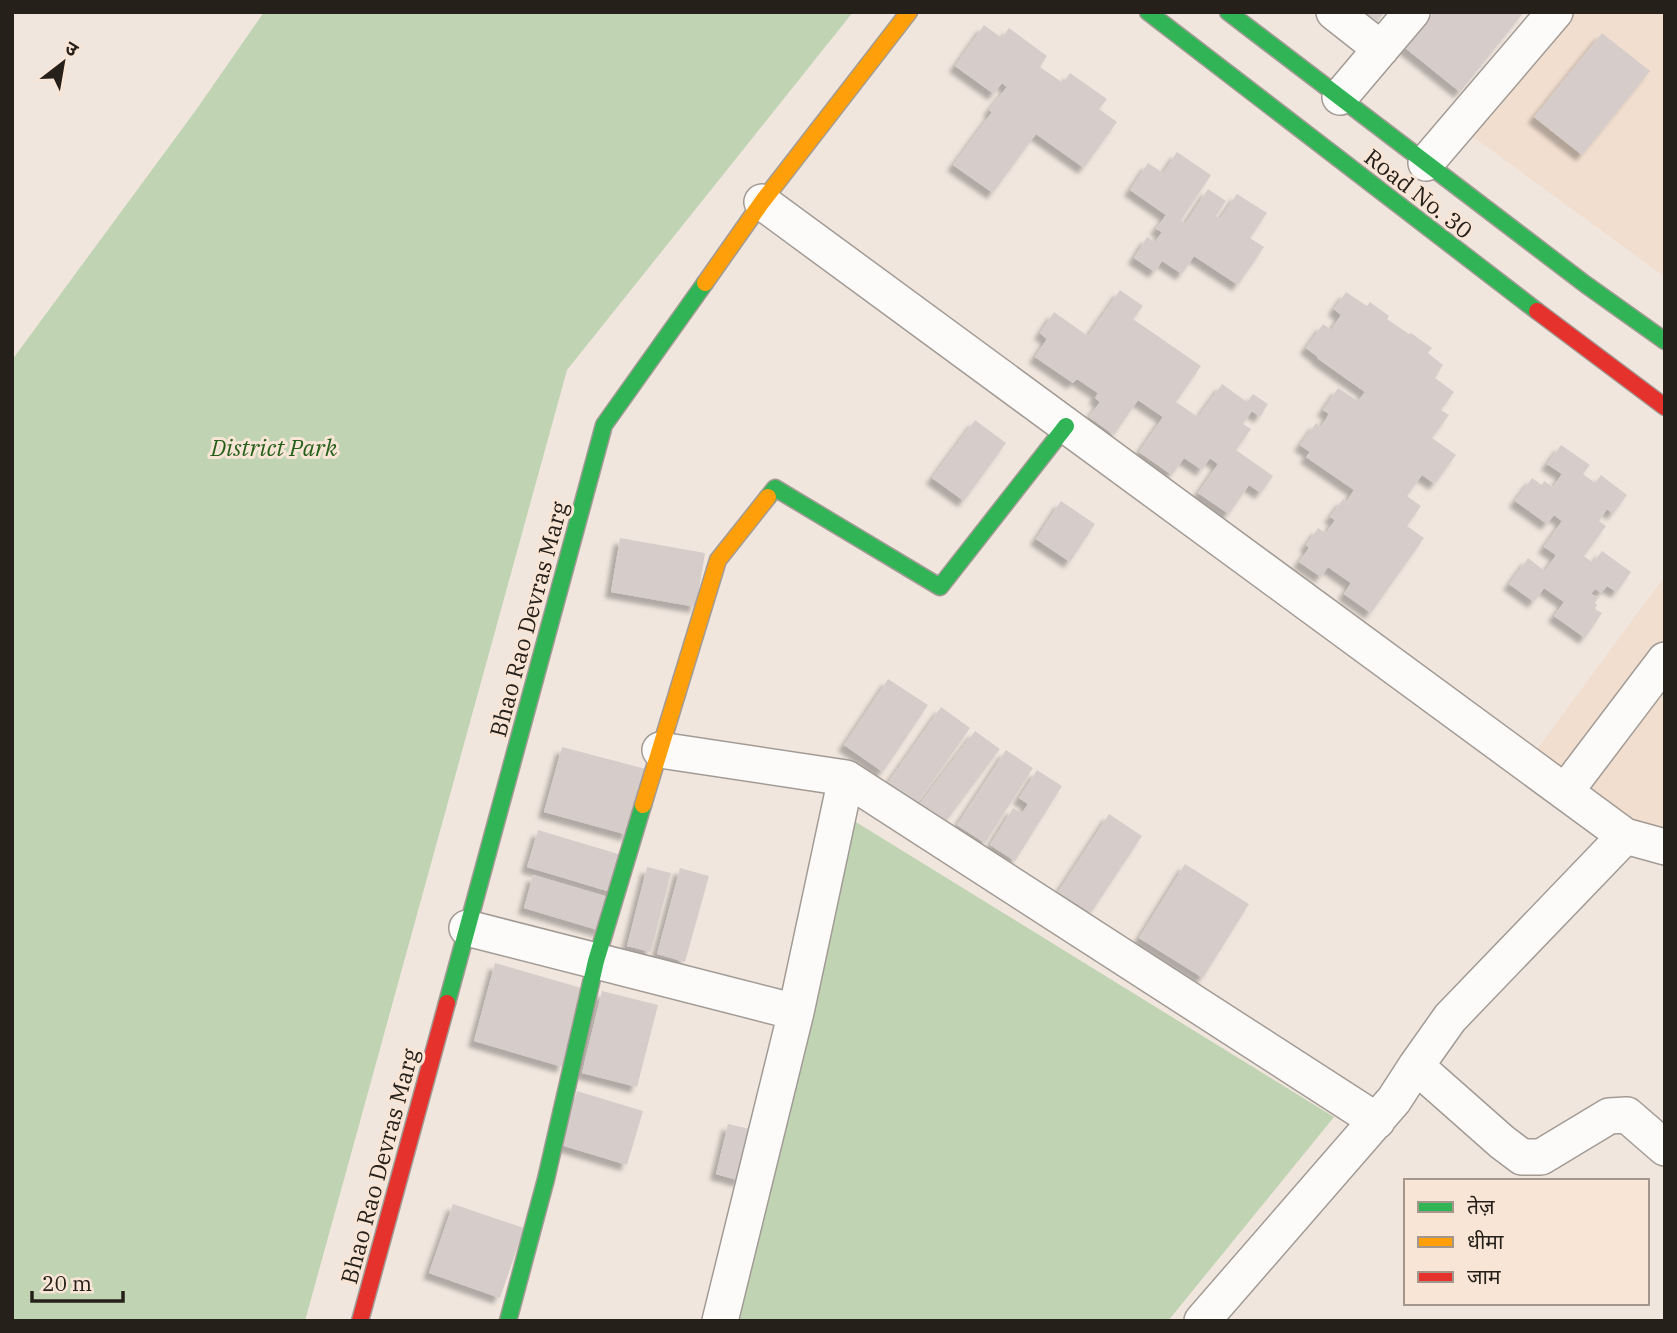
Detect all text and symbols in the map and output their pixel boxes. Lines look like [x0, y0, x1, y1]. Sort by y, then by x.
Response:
north arrow [28, 28, 98, 98]
text: उ [61, 35, 83, 62]
street label: Road No. 30 [1359, 141, 1479, 245]
park label: District Park [210, 432, 338, 462]
street label: Bhao Rao Devras Marg [482, 498, 574, 740]
street label: Bhao Rao Devras Marg [333, 1045, 425, 1287]
legend [1404, 1179, 1649, 1305]
text: तेज़ [1467, 1192, 1495, 1220]
text: धीमा [1467, 1227, 1504, 1255]
scale bar [32, 1260, 122, 1304]
text: जाम [1467, 1262, 1501, 1290]
text: 20 m [42, 1269, 92, 1297]

